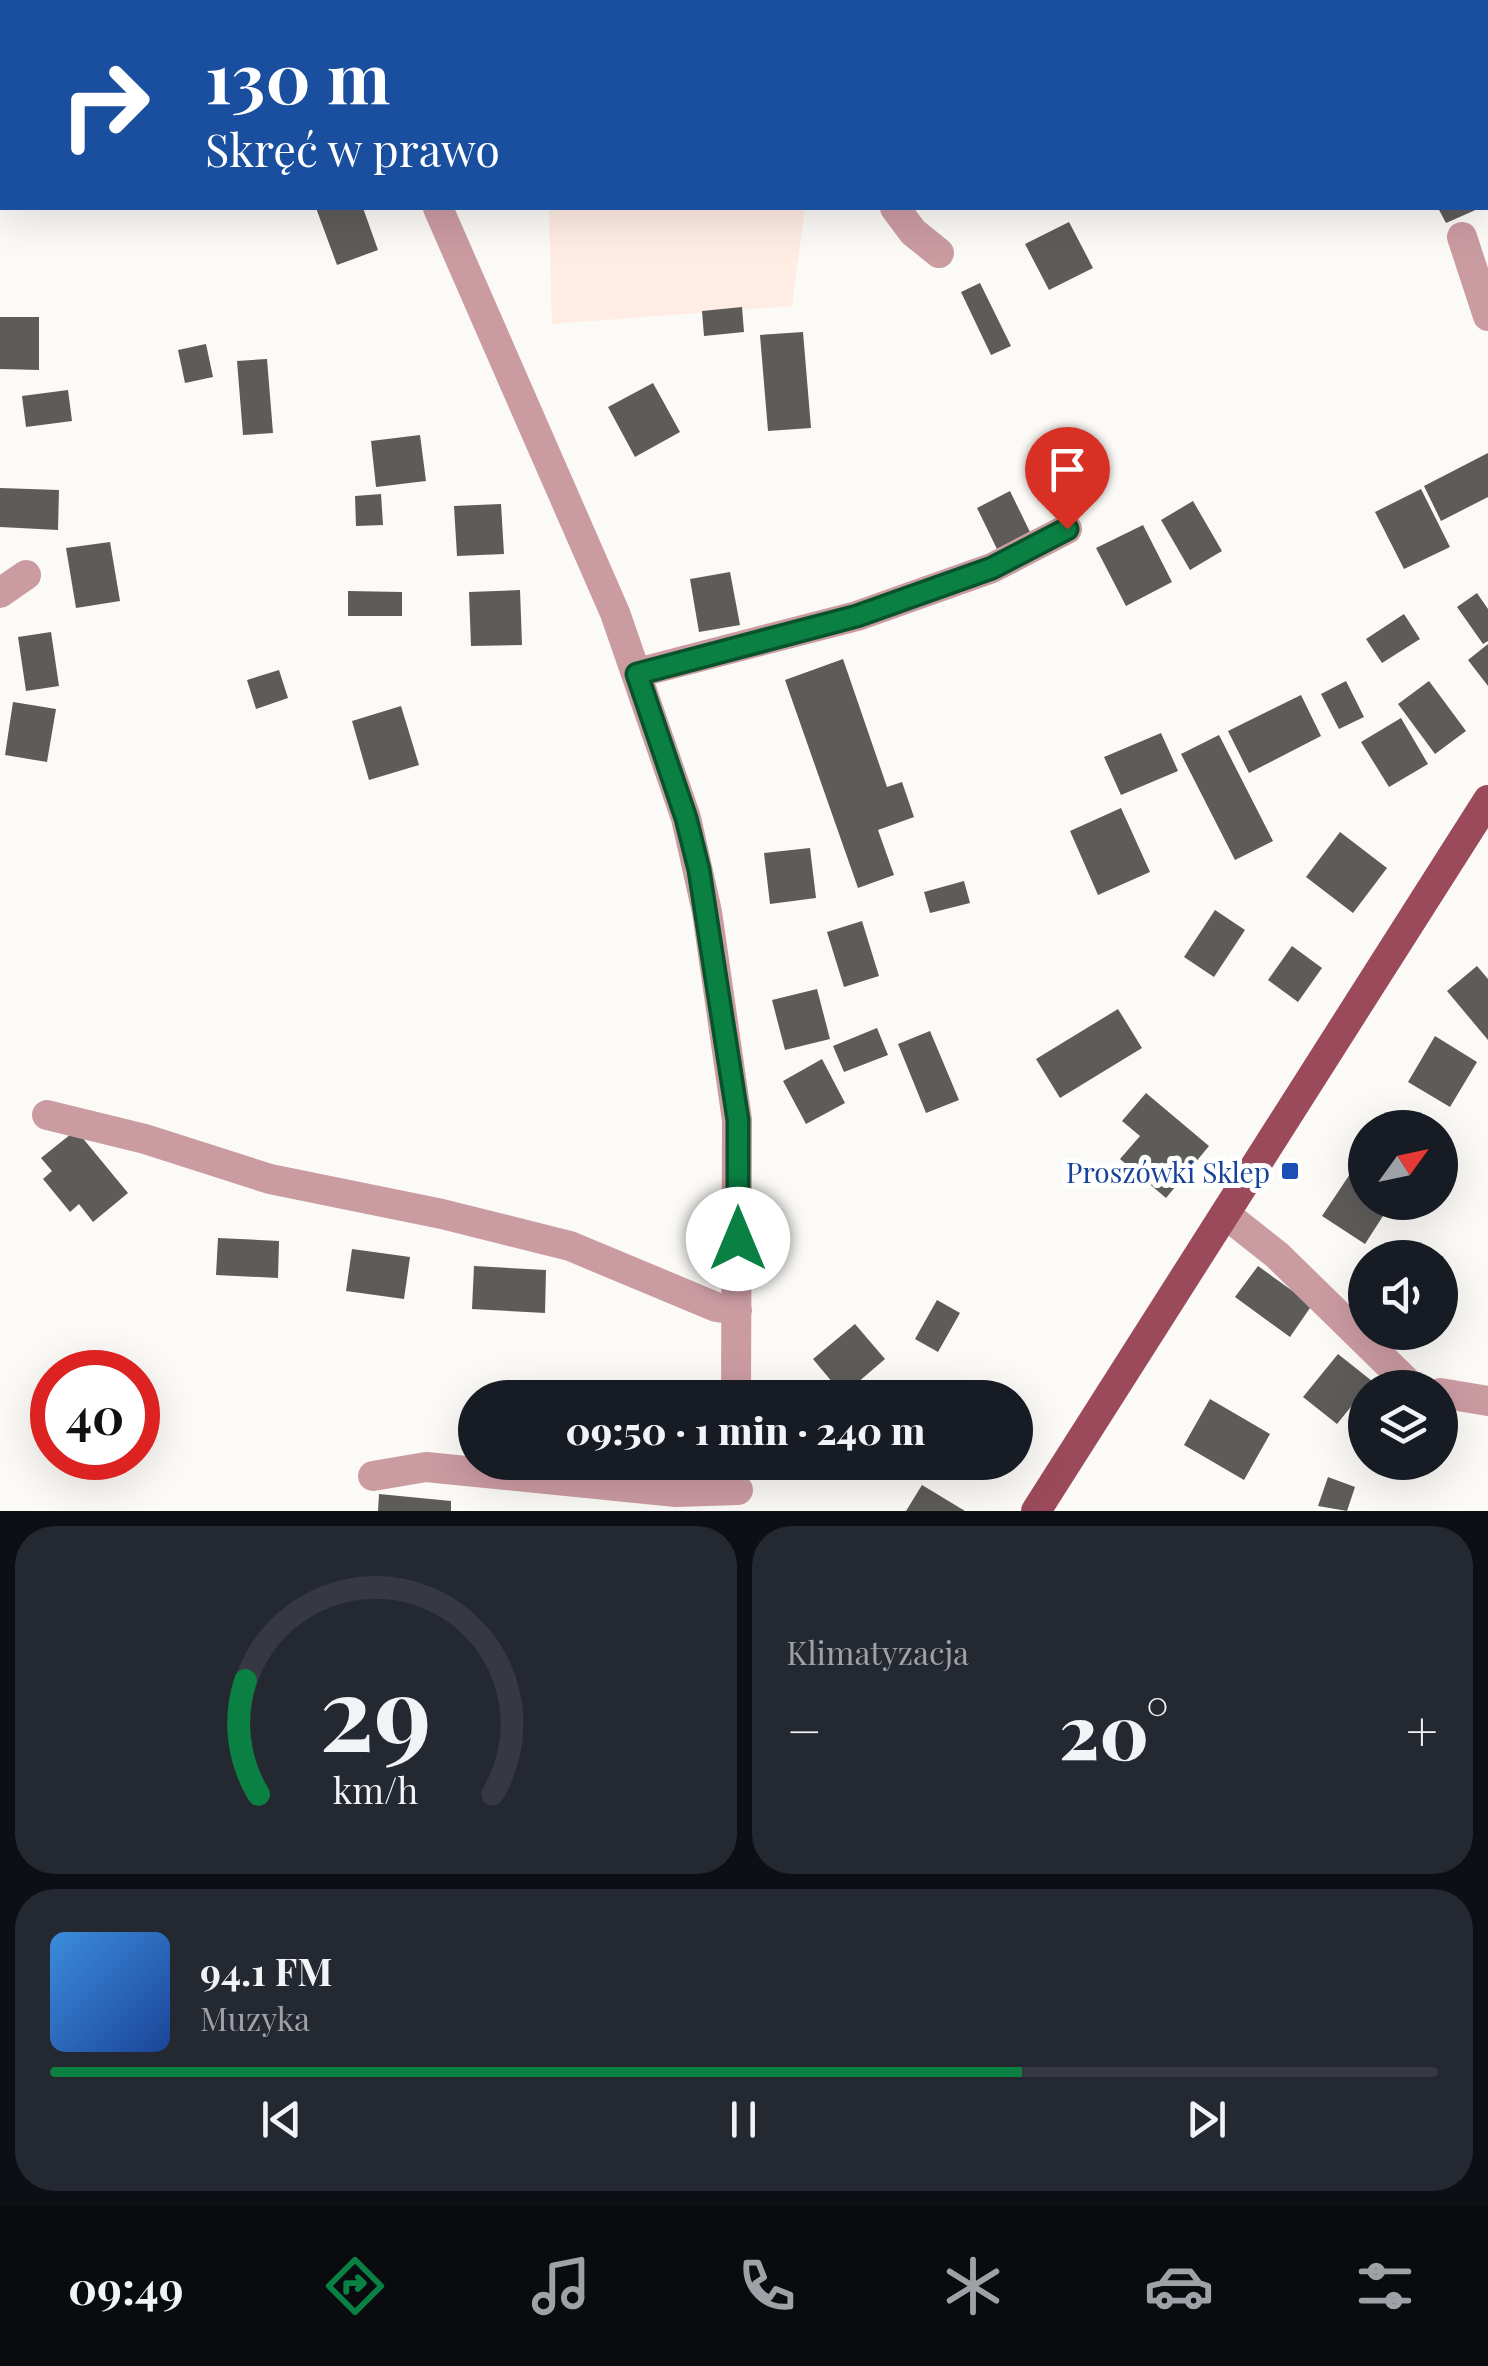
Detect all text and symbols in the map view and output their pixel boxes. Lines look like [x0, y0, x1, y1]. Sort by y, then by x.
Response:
text: 130 m [205, 28, 390, 122]
icon: right [40, 40, 170, 170]
text: Skręć w prawo [205, 118, 500, 178]
pin [1025, 427, 1110, 530]
icon: arrive [1040, 442, 1095, 497]
north arrow [1348, 1110, 1458, 1220]
map controls [1348, 1110, 1458, 1480]
place label: Proszówki Sklep [1066, 1153, 1270, 1190]
marker: Proszówki Sklep [1279, 1160, 1301, 1182]
position arrow [686, 1187, 790, 1291]
button: sound [1348, 1240, 1458, 1350]
speed limit sign: 40 [30, 1350, 160, 1480]
button: layers [1348, 1370, 1458, 1480]
text: 09:50 · 1 min · 240 m [566, 1404, 925, 1455]
text: Klimatyzacja [787, 1630, 969, 1673]
text: 29 [320, 1639, 432, 1778]
text: 20° [1059, 1679, 1169, 1779]
text: − [787, 1692, 822, 1766]
text: + [1406, 1692, 1438, 1766]
text: km/h [333, 1765, 419, 1813]
text: 94.1 FM [200, 1945, 332, 1996]
text: Muzyka [200, 1996, 310, 2039]
icon: previous [254, 2092, 309, 2147]
icon: pause [716, 2092, 771, 2147]
icon: next [1179, 2092, 1234, 2147]
icon: directions [320, 2251, 390, 2321]
icon: music [526, 2251, 596, 2321]
icon: phone [732, 2251, 802, 2321]
icon: climate [938, 2251, 1008, 2321]
icon: car [1144, 2251, 1214, 2321]
icon: filters [1350, 2251, 1420, 2321]
text: 09:49 [68, 2256, 184, 2316]

